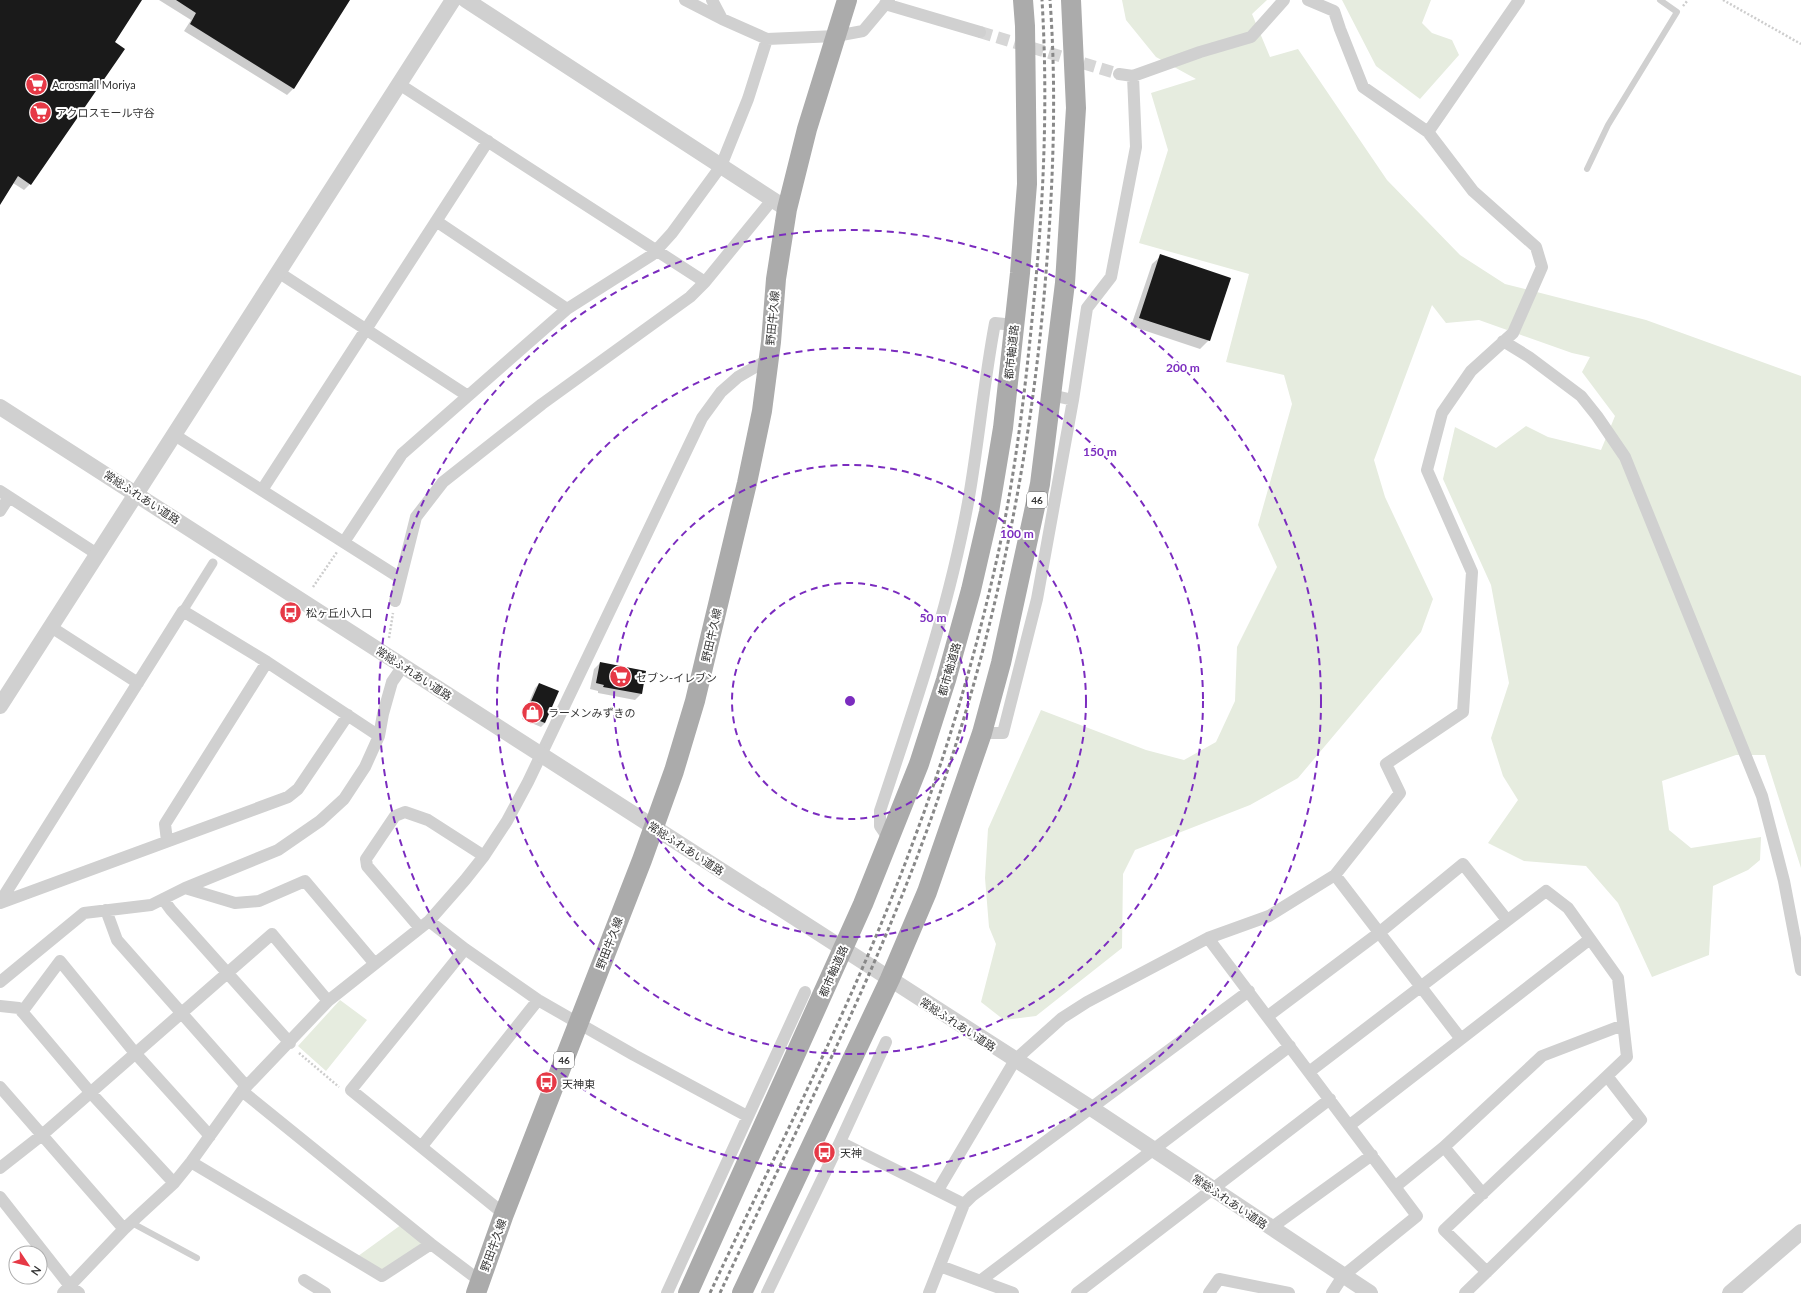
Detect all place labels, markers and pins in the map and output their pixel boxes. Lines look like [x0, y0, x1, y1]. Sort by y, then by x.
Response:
supermarket icon: Acrosmall Moriya [24, 71, 50, 97]
place label: Acrosmall Moriya [52, 78, 136, 91]
supermarket icon: アクロスモール守谷 [28, 99, 54, 125]
place label: アクロスモール守谷 [56, 106, 154, 119]
bus stop icon: 松ヶ丘小入口 [277, 599, 303, 625]
place label: 松ヶ丘小入口 [306, 606, 372, 619]
supermarket icon: セブン-イレブン [608, 664, 634, 690]
place label: セブン-イレブン [636, 671, 717, 684]
centre of rings [843, 694, 857, 708]
shop icon: ラーメンみずきの [520, 699, 546, 725]
place label: ラーメンみずきの [548, 706, 636, 719]
bus stop icon: 天神東 [533, 1070, 559, 1096]
place label: 天神東 [562, 1077, 595, 1090]
bus stop icon: 天神 [812, 1139, 838, 1165]
place label: 天神 [840, 1146, 862, 1159]

